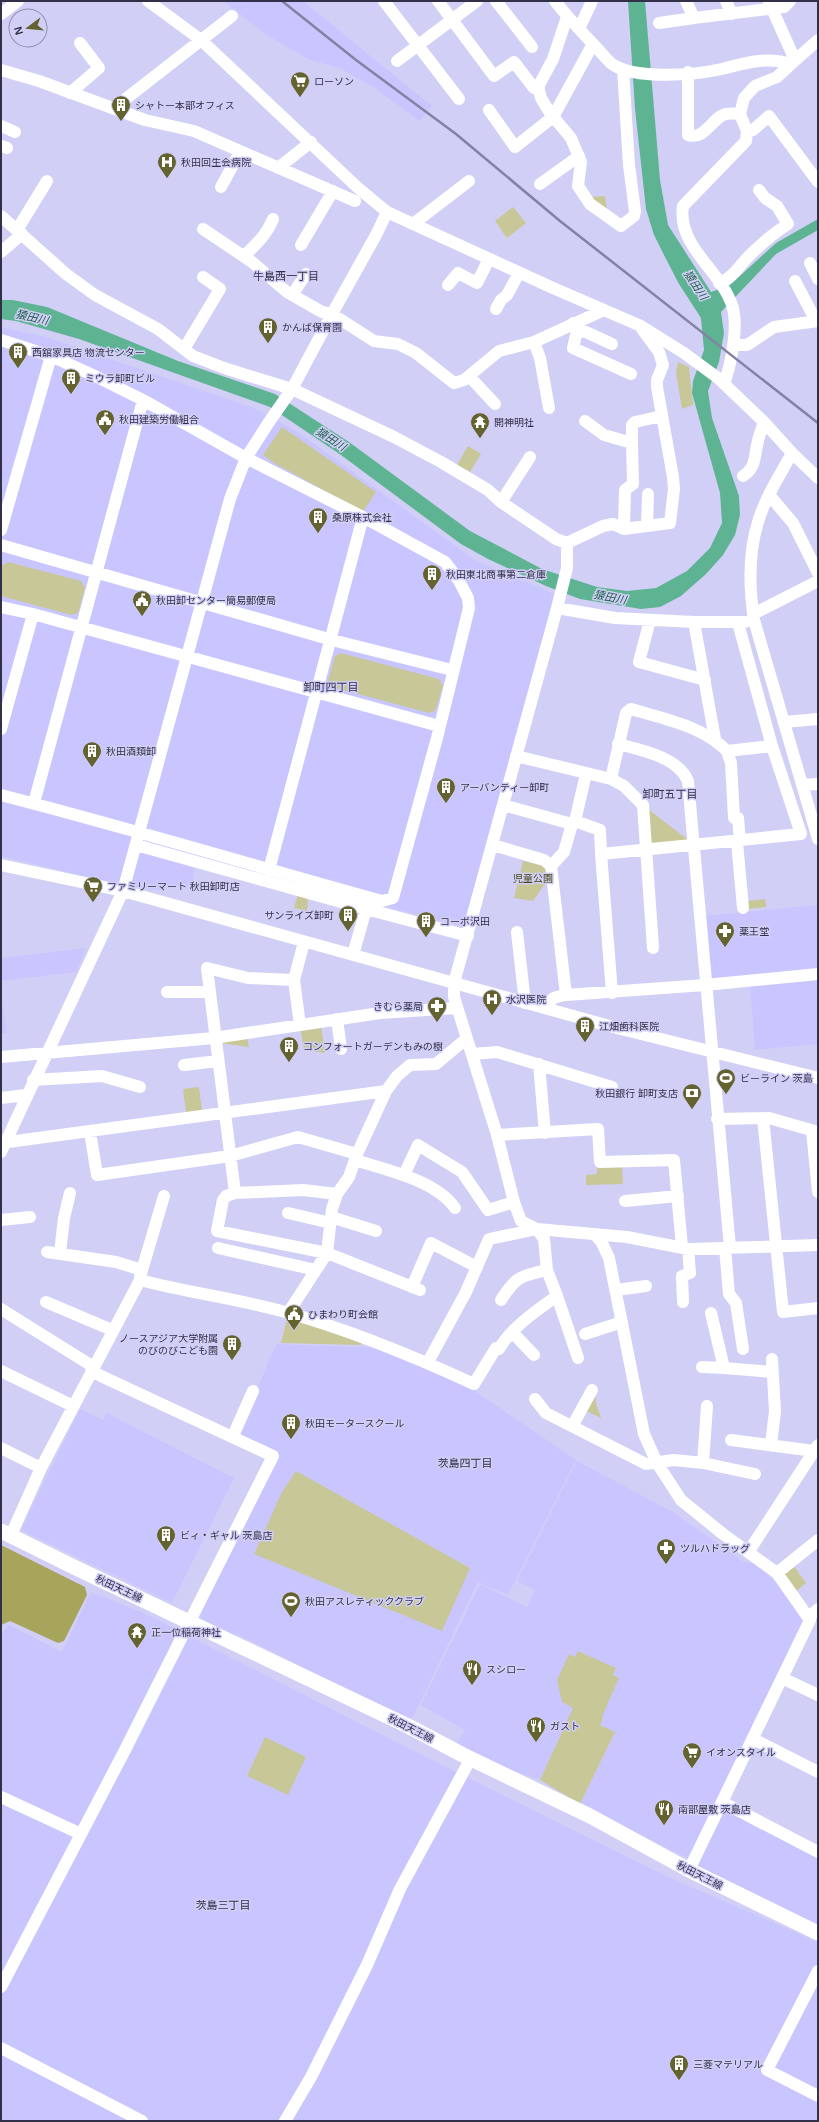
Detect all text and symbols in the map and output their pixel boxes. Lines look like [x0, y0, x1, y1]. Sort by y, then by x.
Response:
north arrow [8, 8, 48, 48]
text: N [12, 25, 25, 36]
supermarket icon: ローソン [289, 70, 311, 98]
place label: ローソン [314, 76, 354, 87]
building icon: シャトー本部オフィス [110, 94, 132, 122]
place label: シャトー本部オフィス [135, 100, 235, 111]
hospital icon: 秋田回生会病院 [156, 151, 178, 179]
place label: 秋田回生会病院 [181, 157, 251, 168]
water label: 猿田川 [682, 268, 711, 303]
district label: 牛島西一丁目 [253, 270, 319, 282]
water label: 猿田川 [15, 307, 50, 327]
building icon: かんば保育園 [257, 316, 279, 344]
place label: かんば保育園 [282, 322, 342, 333]
building icon: 西舘家具店 物流センター [7, 341, 29, 369]
place label: 西舘家具店 物流センター [32, 347, 145, 358]
building icon: ミウラ卸町ビル [60, 367, 82, 395]
place label: ミウラ卸町ビル [85, 373, 155, 384]
public building icon: 秋田建築労働組合 [94, 408, 116, 436]
temple icon: 開神明社 [469, 411, 491, 439]
place label: 秋田建築労働組合 [119, 414, 199, 425]
place label: 開神明社 [494, 417, 534, 428]
water label: 猿田川 [314, 425, 349, 454]
building icon: 桑原株式会社 [307, 506, 329, 534]
place label: 桑原株式会社 [332, 512, 392, 523]
building icon: 秋田東北商事第二倉庫 [421, 563, 443, 591]
place label: 秋田東北商事第二倉庫 [446, 569, 546, 580]
water label: 猿田川 [593, 588, 628, 606]
public building icon: 秋田卸センター簡易郵便局 [131, 589, 153, 617]
place label: 秋田卸センター簡易郵便局 [156, 595, 276, 606]
district label: 卸町四丁目 [304, 681, 359, 693]
building icon: 秋田酒類卸 [81, 740, 103, 768]
place label: 秋田酒類卸 [106, 746, 156, 757]
building icon: アーバンティー卸町 [435, 776, 457, 804]
place label: アーバンティー卸町 [460, 782, 549, 793]
district label: 卸町五丁目 [643, 788, 698, 800]
park label: 児童公園 [513, 873, 553, 884]
supermarket icon: ファミリーマート 秋田卸町店 [82, 875, 104, 903]
place label: ファミリーマート 秋田卸町店 [107, 881, 240, 892]
building icon: サンライズ卸町 [337, 904, 359, 932]
place label: サンライズ卸町 [264, 910, 334, 921]
building icon: コーポ沢田 [415, 910, 437, 938]
place label: コーポ沢田 [440, 916, 490, 927]
pharmacy icon: 薬王堂 [714, 920, 736, 948]
place label: 薬王堂 [739, 926, 769, 937]
hospital icon: 水沢医院 [481, 988, 503, 1016]
place label: 水沢医院 [506, 994, 546, 1005]
pharmacy icon: きむら薬局 [426, 995, 448, 1023]
place label: きむら薬局 [373, 1001, 423, 1012]
building icon: 江畑歯科医院 [574, 1015, 596, 1043]
place label: 江畑歯科医院 [599, 1021, 659, 1032]
building icon: コンフォートガーデンもみの樹 [278, 1035, 300, 1063]
place label: コンフォートガーデンもみの樹 [303, 1041, 443, 1052]
sports icon: ビーライン 茨島 [715, 1067, 737, 1095]
place label: ビーライン 茨島 [740, 1073, 813, 1084]
bank icon: 秋田銀行 卸町支店 [681, 1082, 703, 1110]
place label: 秋田銀行 卸町支店 [595, 1088, 678, 1099]
public building icon: ひまわり町会館 [283, 1303, 305, 1331]
place label: ひまわり町会館 [308, 1309, 378, 1320]
place label: ノースアジア大学附属 のびのびこども園 [119, 1333, 218, 1356]
building icon: ノースアジア大学附属 のびのびこども園 [221, 1333, 243, 1361]
building icon: 秋田モータースクール [280, 1412, 302, 1440]
place label: 秋田モータースクール [305, 1418, 405, 1429]
district label: 茨島四丁目 [438, 1457, 493, 1469]
building icon: ビィ・ギャル 茨島店 [155, 1524, 177, 1552]
place label: ビィ・ギャル 茨島店 [180, 1530, 273, 1541]
pharmacy icon: ツルハドラッグ [655, 1537, 677, 1565]
place label: ツルハドラッグ [680, 1543, 750, 1554]
street label: 秋田天王線 [94, 1573, 144, 1604]
sports icon: 秋田アスレティッククラブ [280, 1590, 302, 1618]
place label: 秋田アスレティッククラブ [305, 1596, 424, 1607]
temple icon: 正一位稲荷神社 [126, 1621, 148, 1649]
place label: 正一位稲荷神社 [151, 1627, 221, 1638]
restaurant icon: スシロー [461, 1658, 483, 1686]
place label: スシロー [486, 1664, 526, 1675]
street label: 秋田天王線 [386, 1712, 436, 1745]
restaurant icon: ガスト [525, 1715, 547, 1743]
place label: ガスト [550, 1721, 580, 1732]
supermarket icon: イオンスタイル [681, 1741, 703, 1769]
place label: イオンスタイル [706, 1747, 776, 1758]
restaurant icon: 南部屋敷 茨島店 [653, 1798, 675, 1826]
place label: 南部屋敷 茨島店 [678, 1804, 751, 1815]
street label: 秋田天王線 [675, 1859, 725, 1892]
district label: 茨島三丁目 [196, 1899, 251, 1911]
building icon: 三菱マテリアル [668, 2053, 690, 2081]
place label: 三菱マテリアル [693, 2059, 763, 2070]

